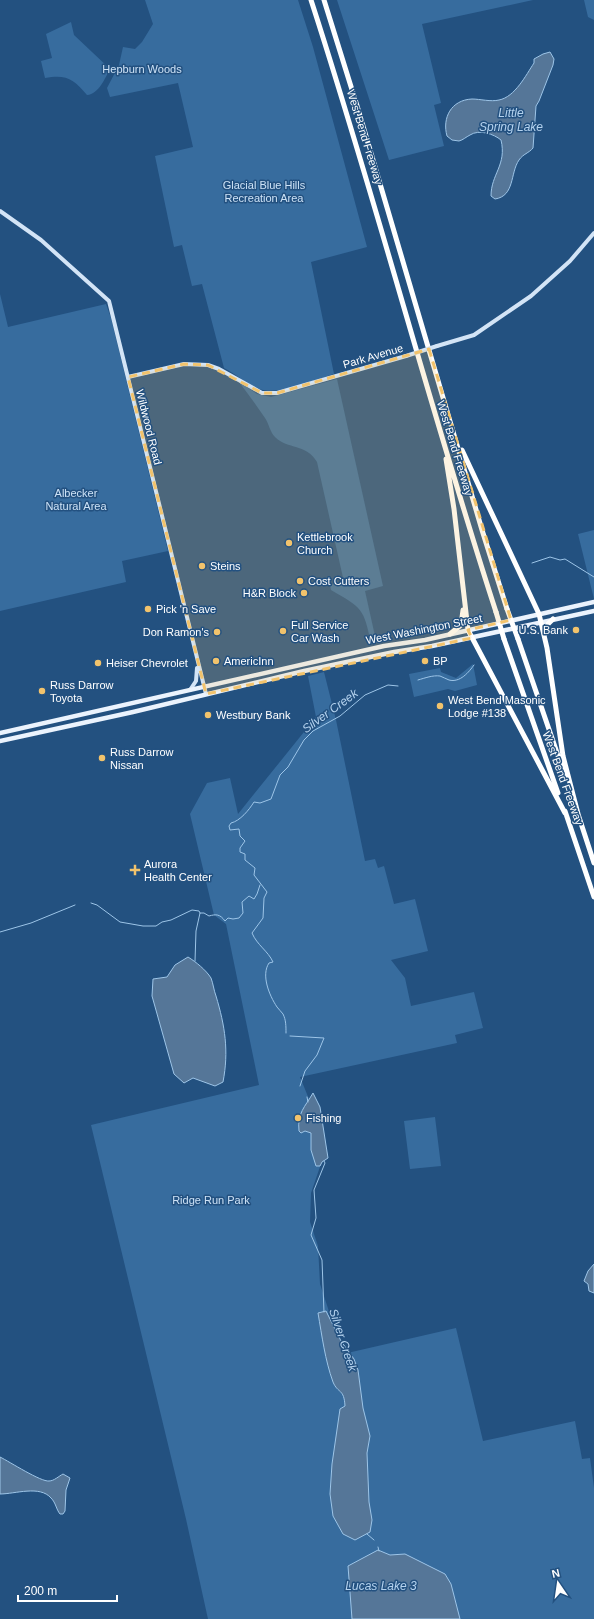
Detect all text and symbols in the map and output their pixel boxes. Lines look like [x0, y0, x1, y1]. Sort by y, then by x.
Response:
park label: Hepburn Woods [102, 63, 182, 75]
street label: West Bend Freeway [345, 88, 385, 186]
water label: Little Spring Lake [479, 106, 543, 134]
park label: Glacial Blue Hills Recreation Area [223, 179, 306, 204]
street label: Park Avenue [341, 342, 405, 370]
street label: Wildwood Road [134, 388, 164, 466]
street label: West Bend Freeway [435, 399, 475, 497]
park label: Albecker Natural Area [45, 487, 107, 512]
place label: Kettlebrook Church [297, 531, 353, 556]
marker: Kettlebrook Church [284, 538, 294, 548]
place label: Steins [210, 560, 241, 572]
marker: Steins [197, 561, 207, 571]
place label: Cost Cutters [308, 575, 370, 587]
marker: Cost Cutters [295, 576, 305, 586]
place label: H&R Block [243, 587, 296, 599]
marker: H&R Block [299, 588, 309, 598]
place label: Pick 'n Save [156, 603, 216, 615]
marker: Pick 'n Save [143, 604, 153, 614]
street label: West Washington Street [365, 612, 483, 646]
place label: Full Service Car Wash [291, 619, 348, 644]
place label: U.S. Bank [518, 624, 568, 636]
marker: U.S. Bank [571, 625, 581, 635]
place label: Don Ramon's [143, 626, 209, 638]
marker: Full Service Car Wash [278, 626, 288, 636]
marker: Don Ramon's [212, 627, 222, 637]
place label: AmericInn [224, 655, 274, 667]
place label: BP [433, 655, 448, 667]
marker: AmericInn [211, 656, 221, 666]
marker: BP [420, 656, 430, 666]
place label: Heiser Chevrolet [106, 657, 188, 669]
marker: Heiser Chevrolet [93, 658, 103, 668]
place label: Russ Darrow Toyota [50, 679, 114, 704]
marker: Russ Darrow Toyota [37, 686, 47, 696]
water label: Silver Creek [299, 686, 361, 736]
place label: West Bend Masonic Lodge #138 [448, 694, 546, 719]
marker: West Bend Masonic Lodge #138 [435, 701, 445, 711]
place label: Westbury Bank [216, 709, 291, 721]
marker: Westbury Bank [203, 710, 213, 720]
street label: West Bend Freeway [540, 730, 586, 827]
place label: Russ Darrow Nissan [110, 746, 174, 771]
marker: Russ Darrow Nissan [97, 753, 107, 763]
place label: Aurora Health Center [144, 858, 212, 883]
marker: Aurora Health Center [129, 864, 141, 876]
place label: Fishing [306, 1112, 341, 1124]
marker: Fishing [293, 1113, 303, 1123]
park label: Ridge Run Park [172, 1194, 250, 1206]
water label: Silver Creek [326, 1307, 360, 1374]
north arrow [538, 1563, 578, 1603]
text: N [551, 1567, 561, 1580]
scale bar [18, 1577, 117, 1603]
water label: Lucas Lake 3 [345, 1579, 417, 1593]
text: 200 m [24, 1584, 57, 1598]

